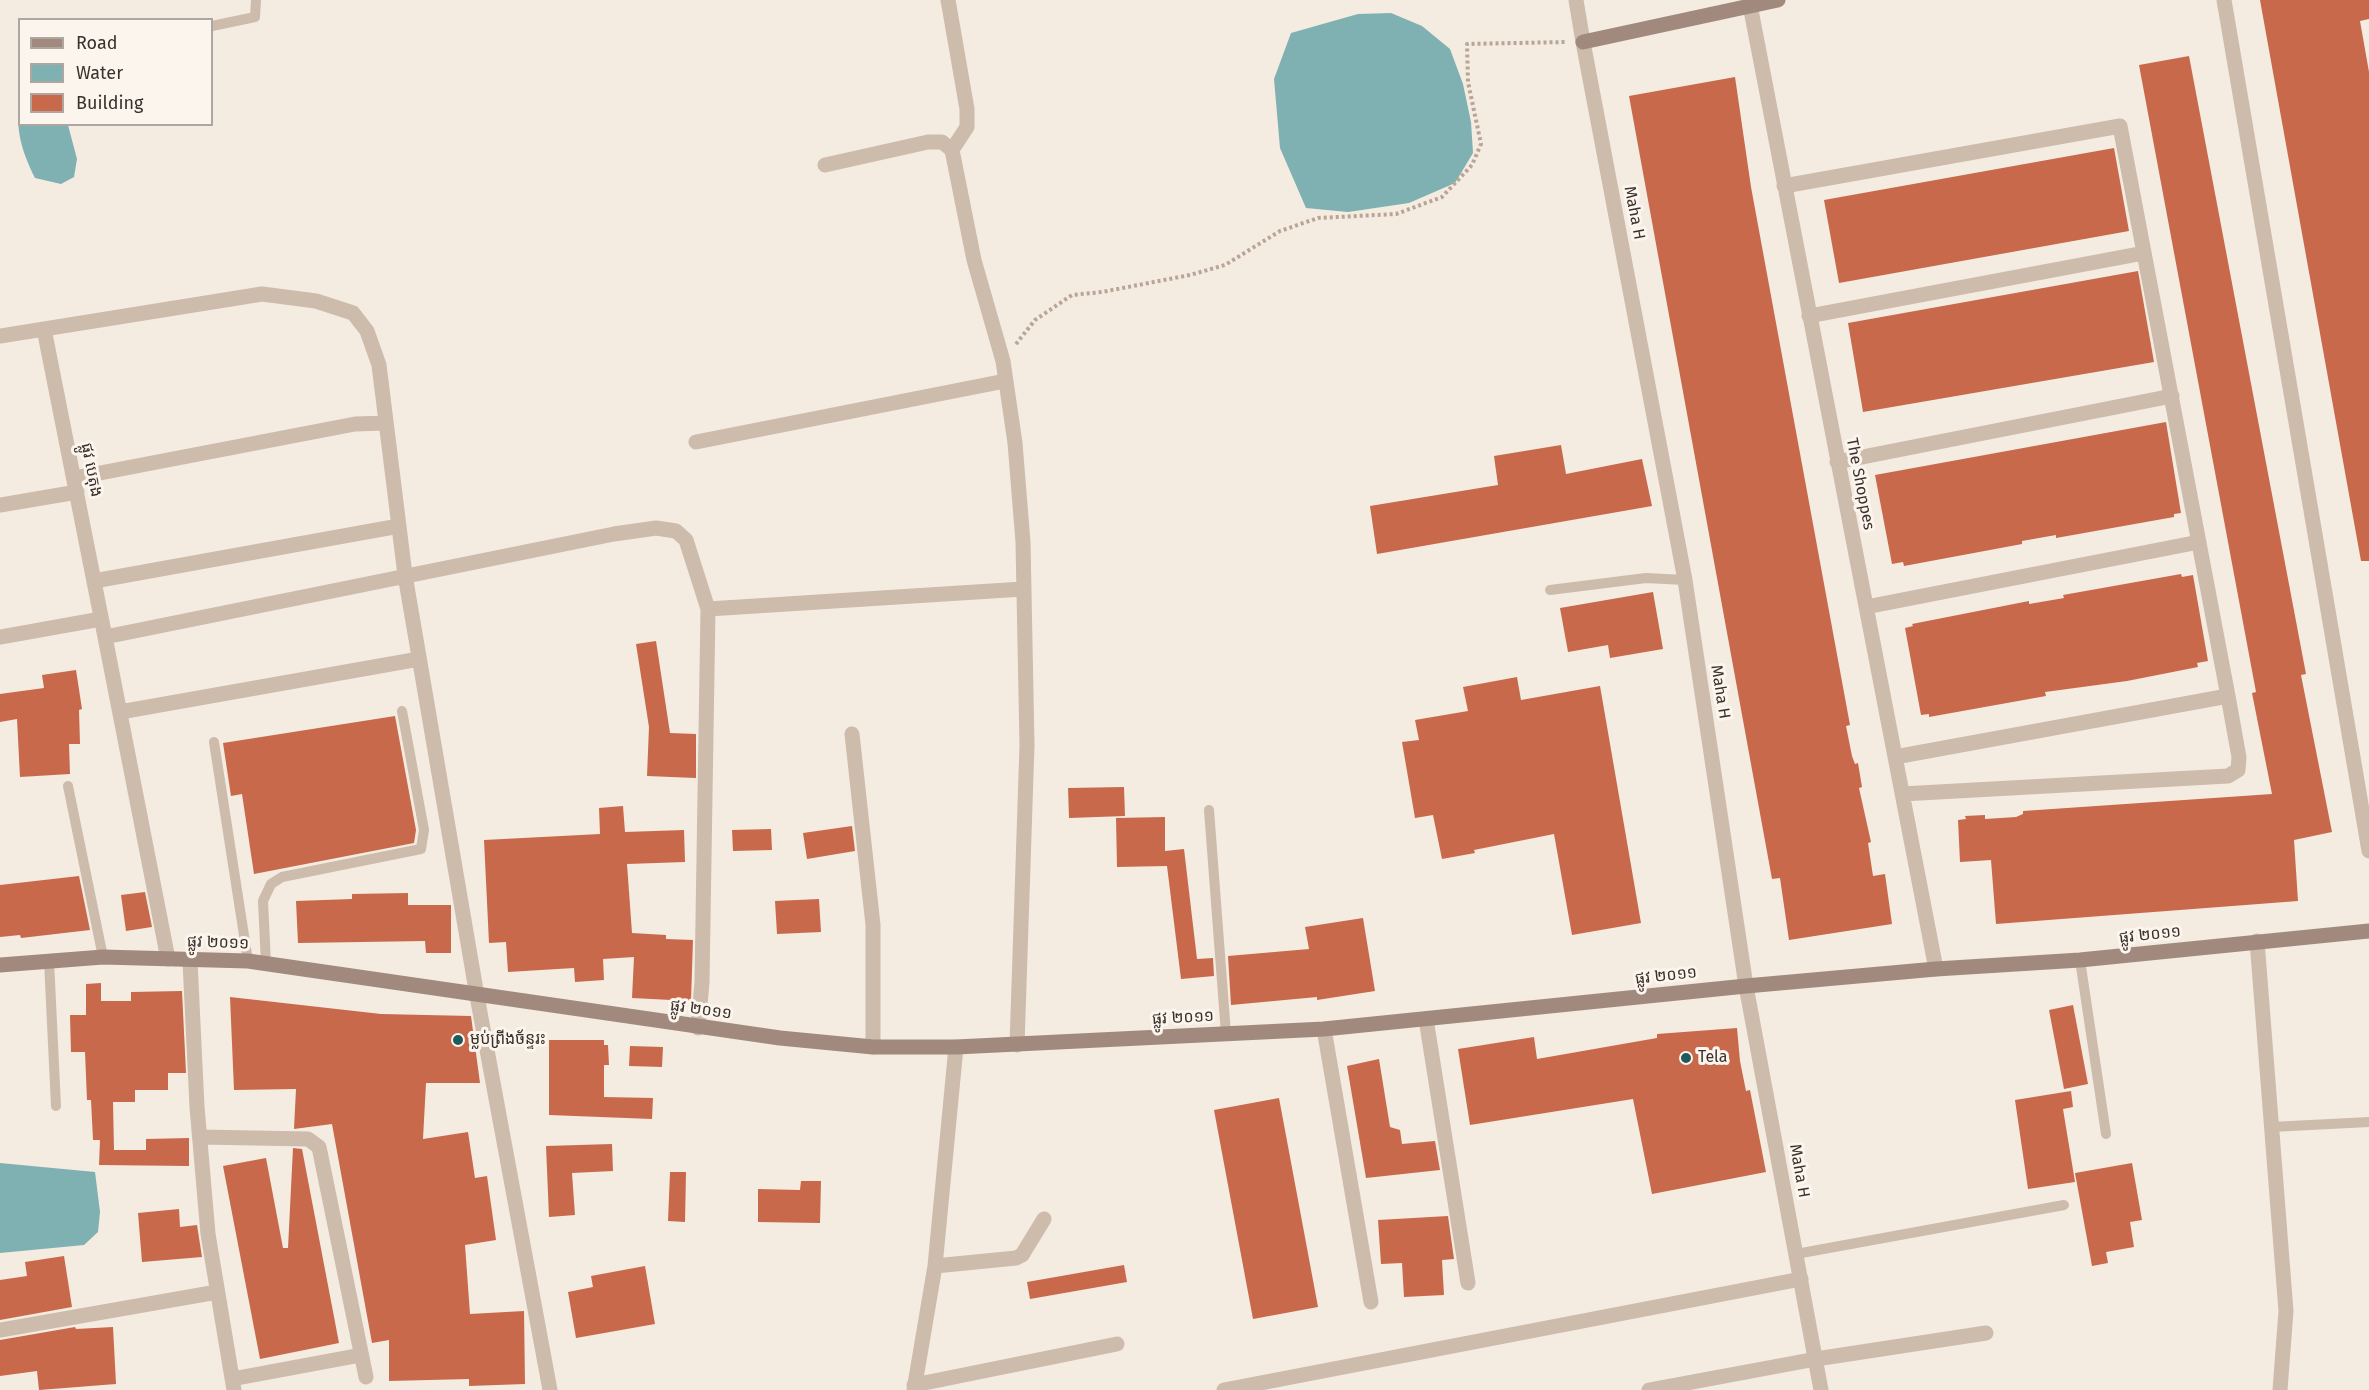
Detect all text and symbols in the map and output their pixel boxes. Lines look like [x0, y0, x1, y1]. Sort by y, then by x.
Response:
legend [18, 18, 213, 126]
text: Road [76, 32, 118, 54]
text: Water [76, 62, 123, 84]
text: Building [76, 92, 143, 114]
street label: Maha H [1619, 184, 1649, 242]
street label: The Shoppes [1842, 436, 1878, 532]
street label: ផ្លូវ បេតុង [76, 441, 106, 499]
street label: Maha H [1706, 664, 1734, 720]
street label: ផ្លូវ ២០១១ [2118, 922, 2182, 948]
street label: ផ្លូវ ២០១១ [187, 932, 249, 954]
street label: ផ្លូវ ២០១១ [1634, 963, 1698, 989]
street label: ផ្លូវ ២០១១ [669, 996, 733, 1024]
street label: ផ្លូវ ២០១១ [1151, 1007, 1215, 1029]
place label: ម្លប់ព្រីងច័ន្ទរះ [470, 1030, 546, 1050]
marker: ម្លប់ព្រីងច័ន្ទរះ [451, 1033, 465, 1047]
place label: Tela [1698, 1048, 1727, 1068]
marker: Tela [1679, 1051, 1693, 1065]
street label: Maha H [1785, 1143, 1813, 1199]

